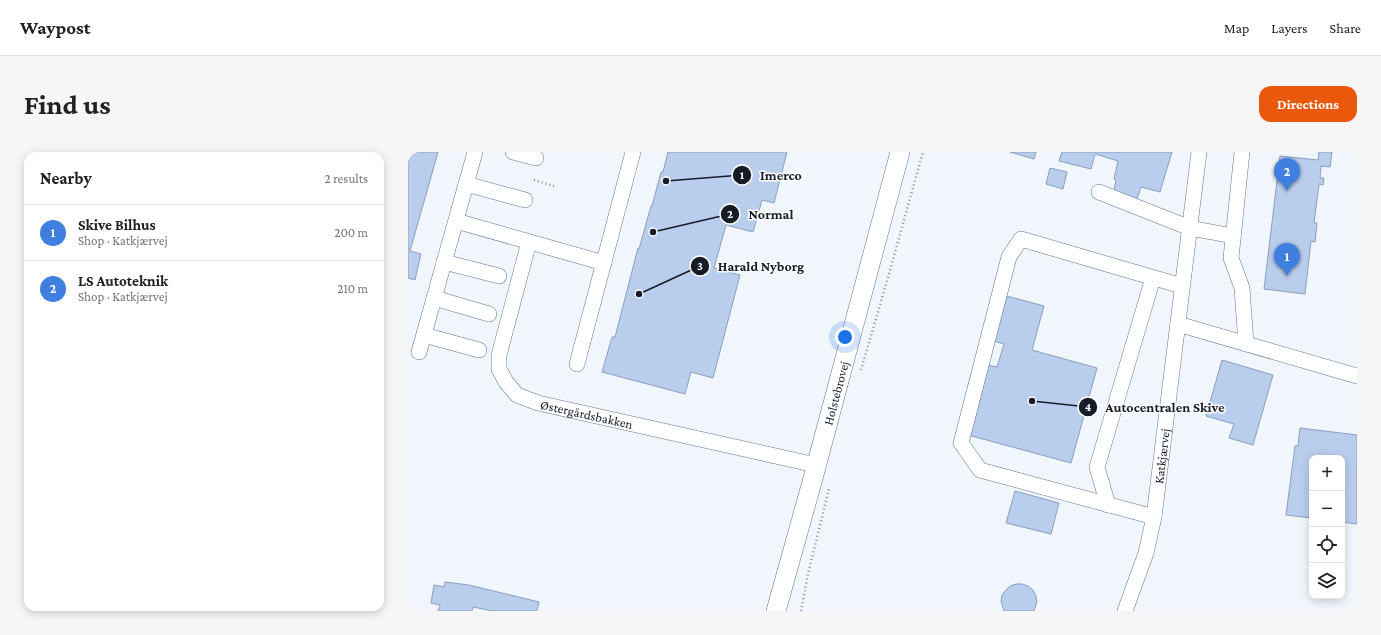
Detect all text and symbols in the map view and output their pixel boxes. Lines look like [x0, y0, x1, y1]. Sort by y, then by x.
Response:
text: Waypost [20, 17, 91, 38]
text: Map [1224, 20, 1249, 36]
text: Layers [1271, 20, 1308, 36]
text: Share [1330, 20, 1361, 36]
button: Directions [1259, 86, 1357, 122]
text: Find us [24, 89, 111, 120]
pin: 2 [1274, 158, 1300, 191]
callout: Imerco [732, 162, 810, 188]
text: Imerco [760, 167, 802, 183]
text: 1 [740, 168, 745, 182]
text: Nearby [40, 169, 92, 188]
text: 2 results [325, 171, 368, 186]
callout: Normal [720, 201, 801, 227]
text: Normal [748, 206, 794, 222]
text: 2 [727, 207, 733, 221]
text: Skive Bilhus [78, 217, 156, 233]
text: 1 [51, 225, 55, 240]
text: 200 m [334, 225, 368, 240]
text: Shop · Katkjærvej [78, 233, 168, 248]
pin: 1 [1274, 243, 1300, 276]
callout: Harald Nyborg [690, 253, 813, 279]
text: Harald Nyborg [718, 258, 804, 274]
text: 3 [697, 259, 703, 273]
text: LS Autoteknik [78, 273, 168, 289]
text: 2 [50, 281, 56, 296]
text: 210 m [337, 281, 368, 296]
text: Shop · Katkjærvej [78, 289, 168, 304]
your location [835, 327, 855, 347]
street label: Holstebrovej [820, 359, 853, 427]
callout: Autocentralen Skive [1078, 394, 1233, 420]
street label: Østergårdsbakken [539, 397, 634, 432]
text: Autocentralen Skive [1104, 399, 1225, 415]
text: 4 [1085, 400, 1092, 414]
street label: Katkjærvej [1151, 428, 1174, 485]
map controls [1309, 455, 1345, 599]
button: + [1309, 455, 1345, 491]
button: − [1309, 491, 1345, 527]
button: locate [1309, 527, 1345, 563]
button: layers [1309, 563, 1345, 599]

